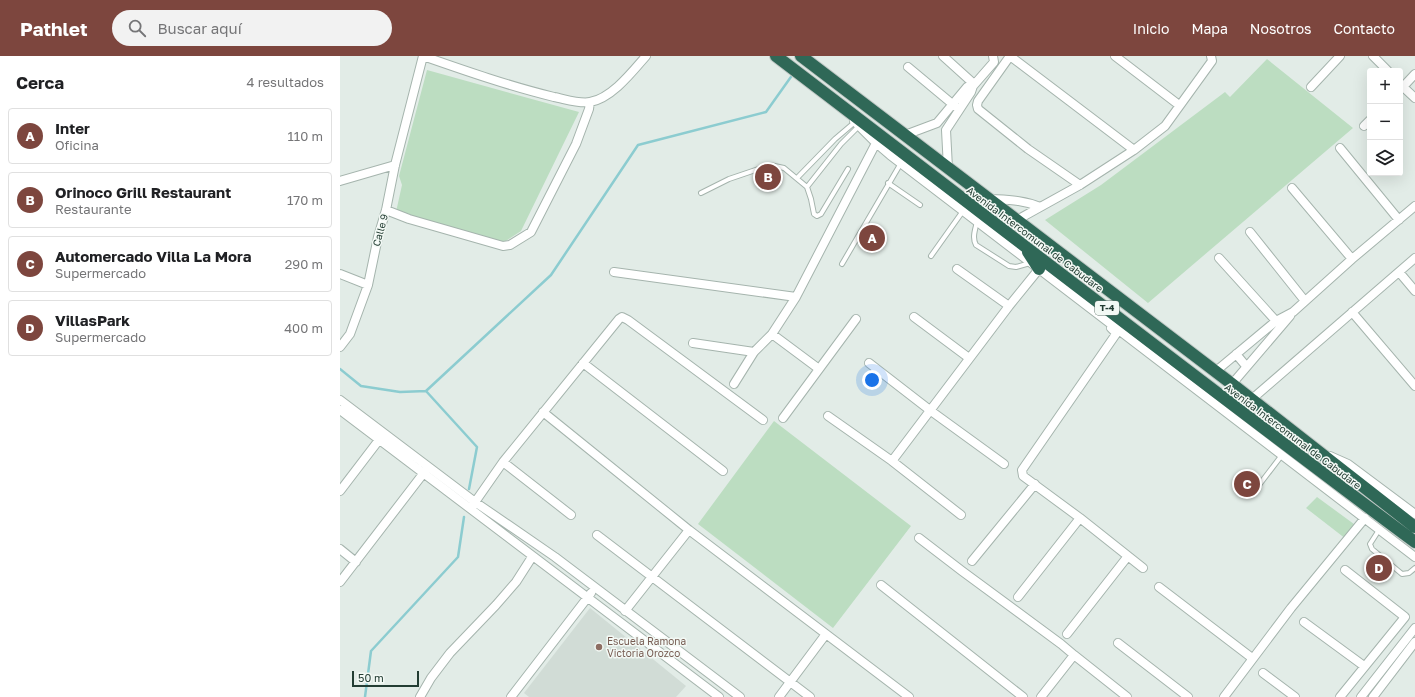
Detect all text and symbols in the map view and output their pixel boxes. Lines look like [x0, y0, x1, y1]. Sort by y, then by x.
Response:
search box [112, 10, 392, 46]
text: Pathlet [20, 17, 88, 40]
icon: search [126, 17, 148, 39]
text: Buscar aquí [158, 19, 242, 37]
text: Inicio [1133, 20, 1169, 37]
text: Mapa [1191, 20, 1228, 37]
text: Nosotros [1250, 20, 1311, 37]
text: Contacto [1333, 20, 1395, 37]
map controls [1367, 68, 1403, 176]
button: + [1367, 68, 1403, 104]
text: Cerca [16, 72, 64, 93]
text: 4 resultados [246, 74, 324, 90]
button: − [1367, 104, 1403, 140]
text: Inter [55, 119, 90, 137]
text: A [25, 128, 35, 144]
text: 110 m [288, 128, 323, 144]
text: Oficina [55, 137, 99, 153]
button: layers [1367, 140, 1403, 176]
pin: B [755, 162, 781, 192]
text: Orinoco Grill Restaurant [55, 183, 231, 201]
street label: Avenida Intercomunal de Cabudare [964, 184, 1106, 294]
text: B [25, 192, 35, 208]
text: 170 m [287, 192, 323, 208]
text: Restaurante [55, 201, 131, 217]
street label: Calle 9 [370, 212, 390, 248]
pin: A [859, 223, 885, 253]
text: Automercado Villa La Mora [55, 247, 251, 265]
text: C [25, 256, 35, 272]
text: 290 m [285, 256, 323, 272]
text: Supermercado [55, 265, 146, 281]
road number: T-4 [1095, 301, 1119, 315]
text: VillasPark [55, 311, 130, 329]
text: D [25, 320, 35, 336]
text: 400 m [284, 320, 323, 336]
text: Supermercado [55, 329, 146, 345]
your location [862, 370, 882, 390]
street label: Avenida Intercomunal de Cabudare [1222, 381, 1364, 491]
pin: C [1234, 469, 1260, 499]
pin: D [1366, 553, 1392, 583]
place label: Escuela Ramona Victoria Orozco [607, 635, 686, 659]
marker: Escuela Ramona Victoria Orozco [594, 642, 604, 652]
scale bar [352, 669, 419, 688]
text: 50 m [358, 671, 384, 684]

